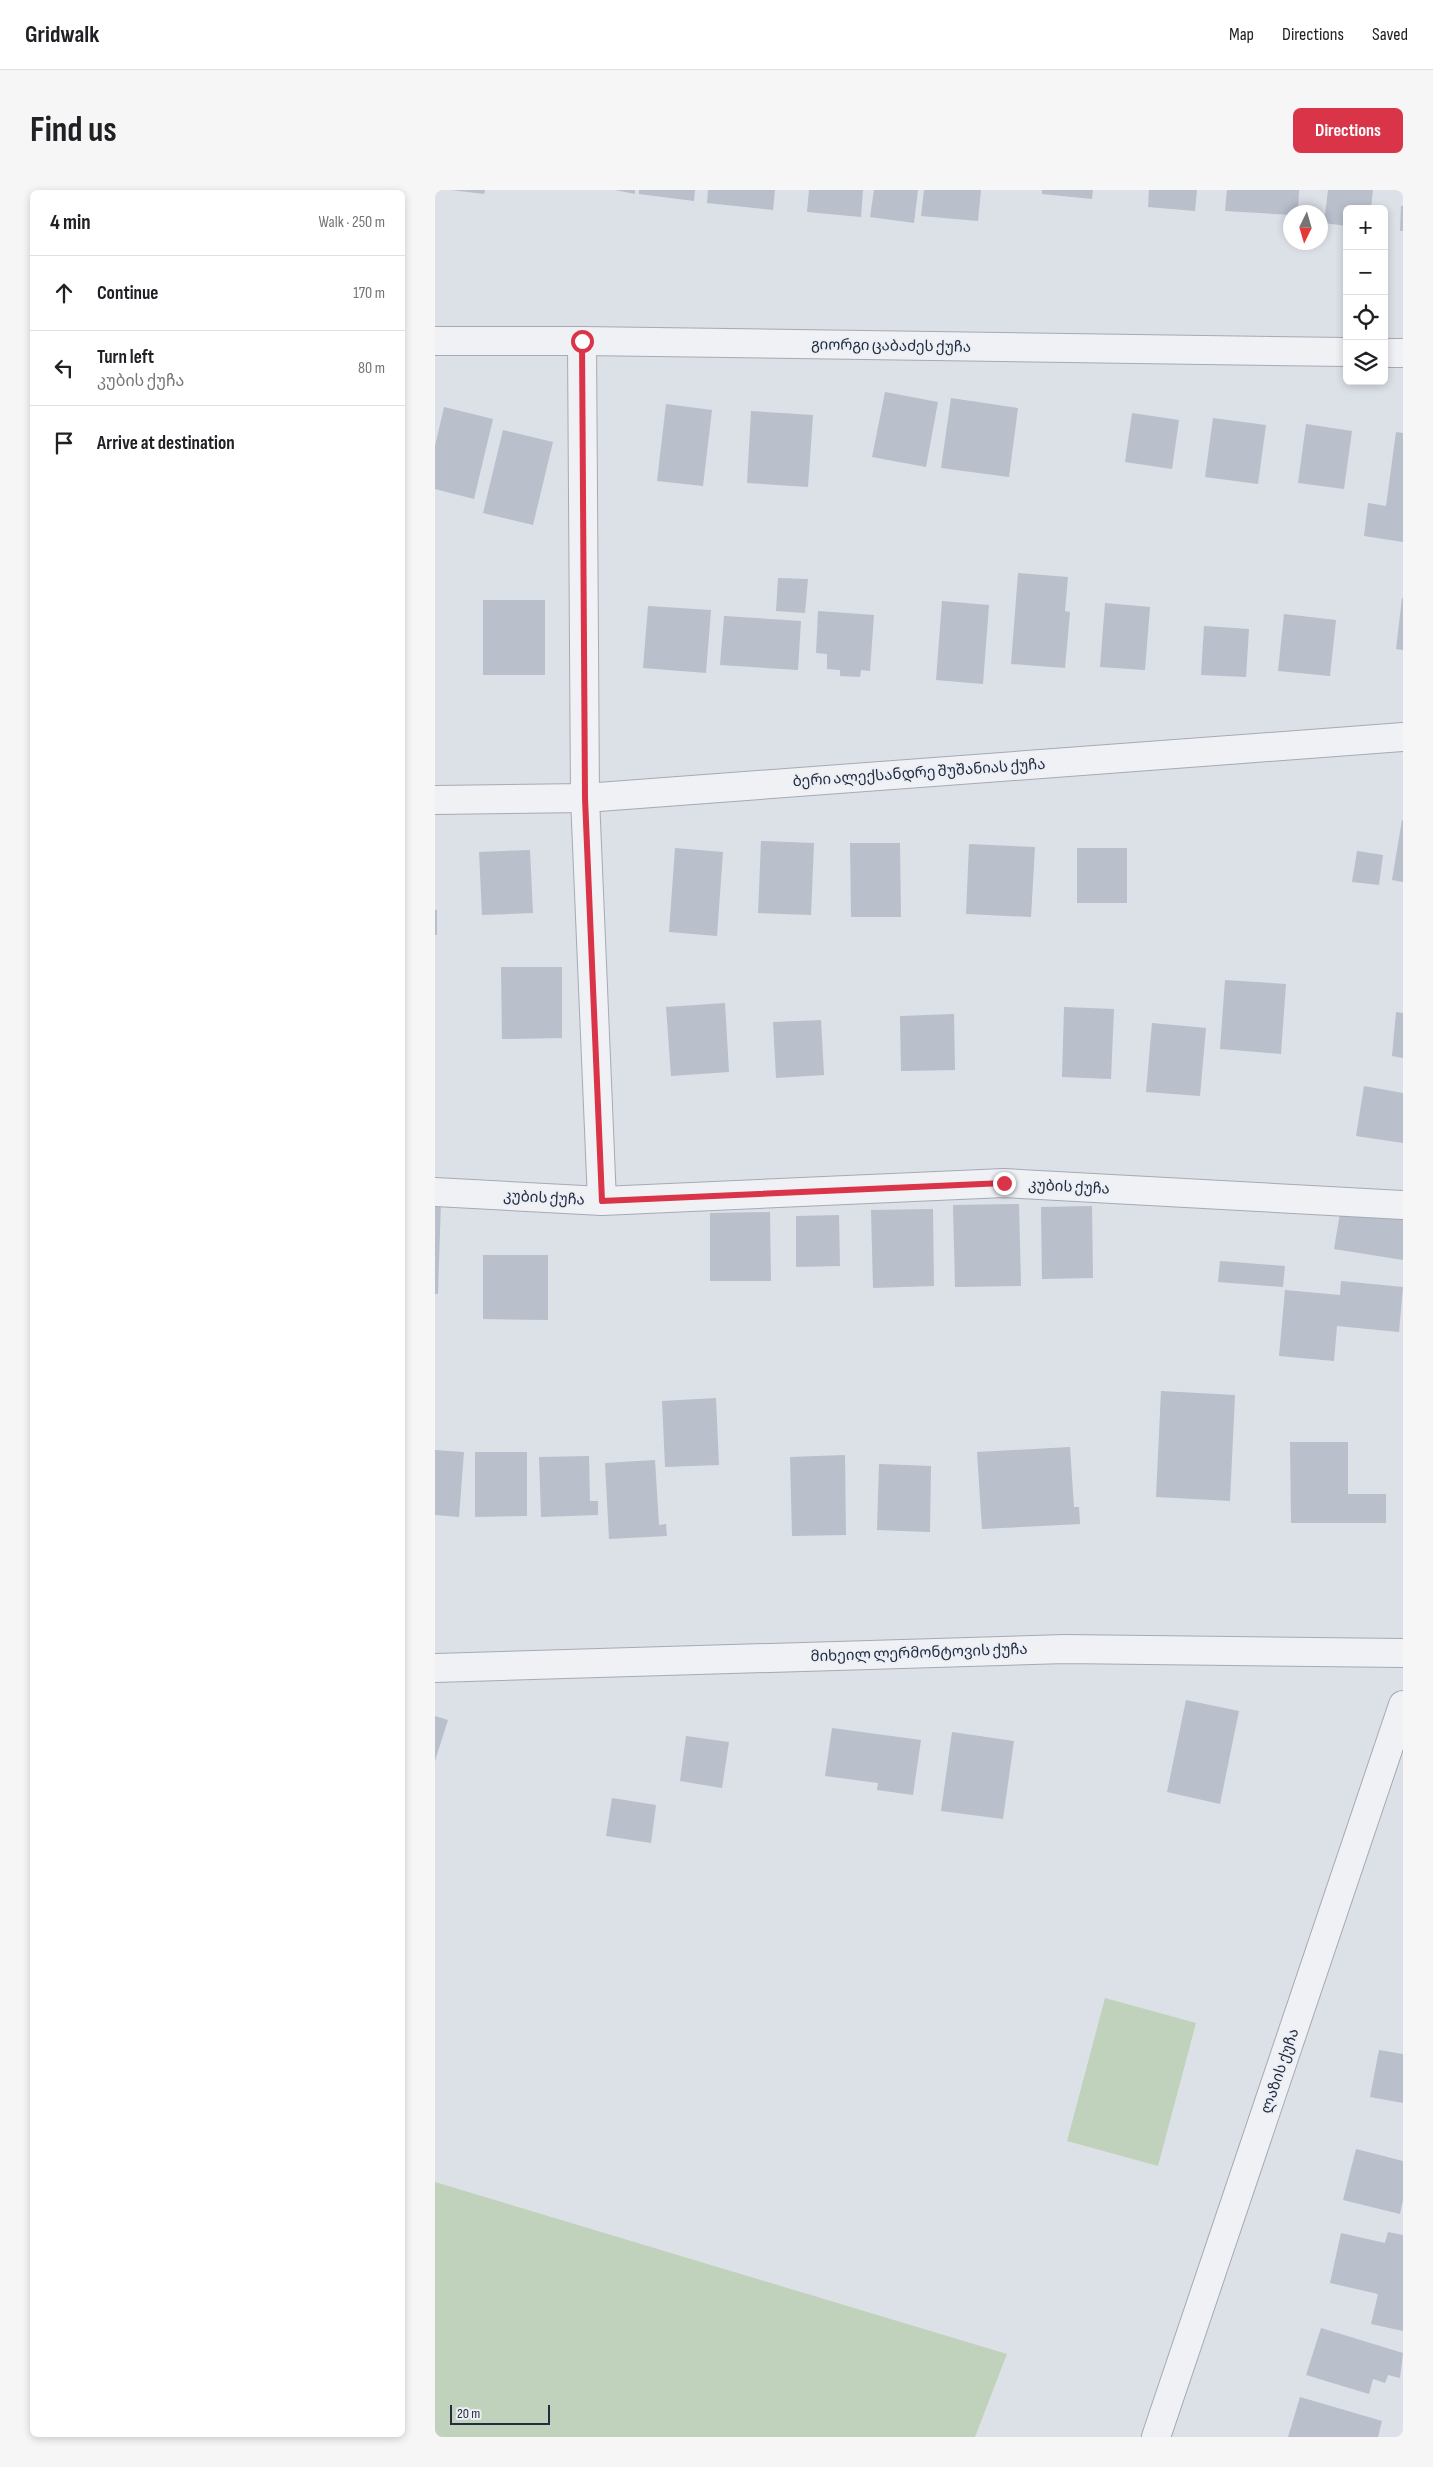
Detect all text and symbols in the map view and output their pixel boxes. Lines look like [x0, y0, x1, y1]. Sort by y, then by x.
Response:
text: Gridwalk [25, 20, 99, 49]
text: Map [1229, 24, 1254, 45]
text: Directions [1282, 24, 1344, 45]
text: Saved [1372, 24, 1408, 45]
button: Directions [1293, 108, 1403, 153]
text: Find us [30, 109, 117, 152]
north arrow [1283, 205, 1328, 250]
map controls [1343, 205, 1388, 385]
button: + [1343, 205, 1388, 250]
text: 4 min [50, 210, 91, 235]
text: Walk · 250 m [319, 213, 385, 232]
button: − [1343, 250, 1388, 295]
icon: ahead [50, 279, 78, 307]
text: Continue [97, 282, 158, 305]
text: 170 m [353, 284, 385, 303]
button: locate [1343, 295, 1388, 340]
route start [571, 330, 594, 353]
street label: გიორგი ცაბაძეს ქუჩა [811, 335, 971, 357]
button: layers [1343, 340, 1388, 385]
text: Turn left [97, 346, 154, 369]
icon: left [50, 354, 78, 382]
text: 80 m [358, 359, 385, 378]
text: კუბის ქუჩა [97, 372, 184, 391]
icon: arrive [50, 429, 78, 457]
text: Arrive at destination [97, 432, 235, 455]
street label: ბერი ალექსანდრე შუშანიას ქუჩა [792, 755, 1046, 791]
route end [993, 1172, 1016, 1195]
street label: კუბის ქუჩა [1028, 1175, 1110, 1199]
street label: კუბის ქუჩა [503, 1186, 585, 1210]
street label: მიხეილ ლერმონტოვის ქუჩა [810, 1640, 1028, 1666]
street label: ლაზის ქუჩა [1257, 2026, 1303, 2116]
scale bar [450, 2402, 550, 2425]
text: 20 m [457, 2405, 480, 2422]

